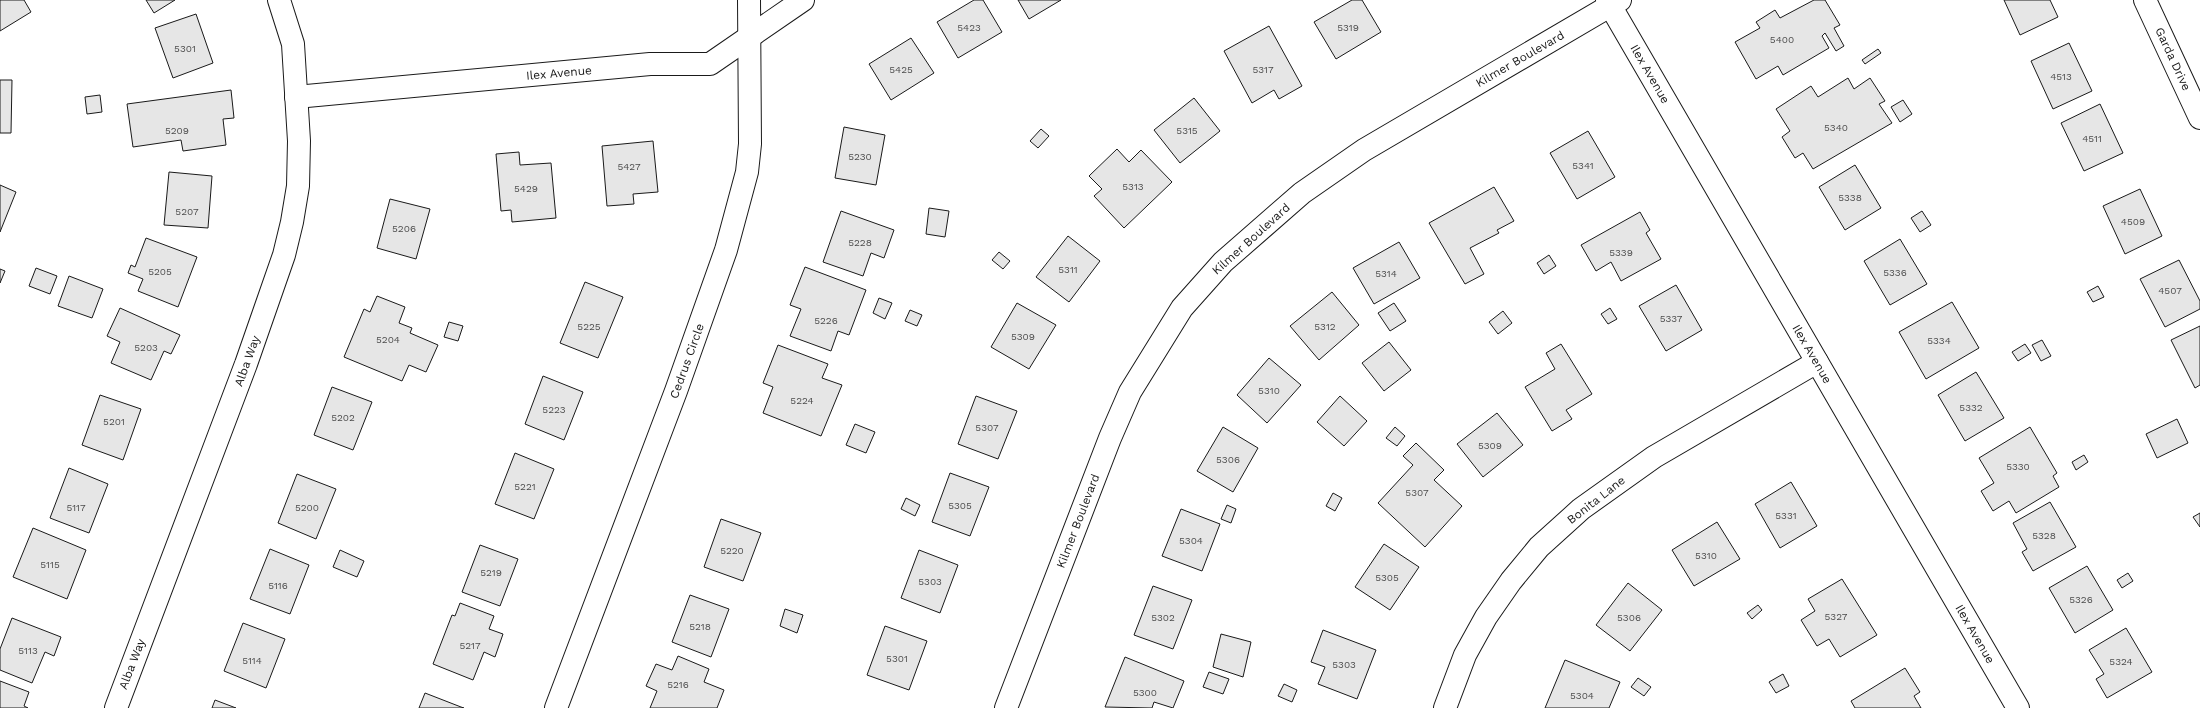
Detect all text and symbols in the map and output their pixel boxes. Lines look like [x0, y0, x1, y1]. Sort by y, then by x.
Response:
house number: 5423 [957, 22, 981, 33]
house number: 5319 [1337, 22, 1359, 33]
street label: Garda Drive [2152, 25, 2194, 93]
street label: Kilmer Boulevard [1473, 28, 1567, 90]
house number: 5400 [1770, 34, 1794, 45]
street label: Ilex Avenue [1627, 42, 1673, 106]
house number: 5301 [174, 43, 196, 54]
street label: Ilex Avenue [525, 63, 593, 83]
house number: 5425 [889, 64, 913, 75]
house number: 5317 [1252, 64, 1274, 75]
house number: 4513 [2050, 71, 2072, 82]
house number: 5340 [1824, 122, 1848, 133]
house number: 5209 [165, 125, 189, 136]
house number: 5315 [1176, 125, 1198, 136]
house number: 4511 [2082, 133, 2102, 144]
house number: 5230 [848, 151, 872, 162]
house number: 5341 [1572, 160, 1594, 171]
house number: 5427 [617, 161, 641, 172]
house number: 5313 [1122, 181, 1144, 192]
house number: 5429 [514, 183, 538, 194]
house number: 5338 [1838, 192, 1862, 203]
street label: Kilmer Boulevard [1209, 200, 1293, 278]
house number: 5207 [175, 206, 199, 217]
house number: 4509 [2121, 216, 2145, 227]
house number: 5206 [392, 223, 416, 234]
house number: 5228 [848, 237, 872, 248]
house number: 5339 [1609, 247, 1633, 258]
house number: 5311 [1058, 264, 1078, 275]
house number: 5205 [148, 266, 172, 277]
house number: 5336 [1883, 267, 1907, 278]
house number: 5314 [1375, 268, 1397, 279]
house number: 4507 [2158, 285, 2182, 296]
house number: 5337 [1660, 313, 1683, 324]
house number: 5226 [814, 315, 838, 326]
house number: 5225 [577, 321, 601, 332]
street label: Cedrus Circle [667, 321, 707, 400]
house number: 5312 [1314, 321, 1336, 332]
street label: Ilex Avenue [1789, 322, 1835, 386]
house number: 5309 [1011, 331, 1035, 342]
street label: Alba Way [231, 333, 263, 388]
house number: 5204 [376, 334, 400, 345]
house number: 5334 [1927, 335, 1951, 346]
house number: 5203 [134, 342, 158, 353]
house number: 5310 [1258, 385, 1280, 396]
house number: 5224 [790, 395, 814, 406]
house number: 5332 [1959, 402, 1983, 413]
house number: 5223 [542, 404, 566, 415]
house number: 5202 [331, 412, 355, 423]
house number: 5201 [103, 416, 125, 427]
house number: 5307 [975, 422, 999, 433]
house number: 5309 [1478, 440, 1502, 451]
house number: 5306 [1216, 454, 1240, 465]
house number: 5330 [2006, 461, 2030, 472]
street label: Kilmer Boulevard [1054, 472, 1102, 570]
street label: Bonita Lane [1564, 473, 1628, 527]
house number: 5221 [514, 481, 536, 492]
house number: 5307 [1405, 487, 1429, 498]
house number: 5305 [948, 500, 972, 511]
house number: 5117 [66, 502, 86, 513]
house number: 5200 [295, 502, 319, 513]
house number: 5331 [1775, 510, 1797, 521]
house number: 5328 [2032, 530, 2056, 541]
house number: 5304 [1179, 535, 1203, 546]
house number: 5220 [720, 545, 744, 556]
house number: 5310 [1695, 550, 1717, 561]
house number: 5115 [40, 559, 60, 570]
house number: 5219 [480, 567, 502, 578]
house number: 5305 [1375, 572, 1399, 583]
house number: 5303 [918, 576, 942, 587]
house number: 5116 [268, 580, 288, 591]
house number: 5326 [2069, 594, 2093, 605]
street label: Ilex Avenue [1952, 602, 1998, 666]
house number: 5327 [1825, 611, 1848, 622]
house number: 5302 [1151, 612, 1175, 623]
house number: 5306 [1617, 612, 1641, 623]
house number: 5218 [689, 621, 711, 632]
street label: Alba Way [116, 636, 148, 691]
house number: 5217 [459, 640, 481, 651]
house number: 5113 [18, 645, 38, 656]
house number: 5301 [886, 653, 908, 664]
house number: 5114 [242, 655, 262, 666]
house number: 5324 [2109, 656, 2133, 667]
house number: 5303 [1332, 659, 1356, 670]
house number: 5216 [667, 679, 689, 690]
house number: 5300 [1133, 687, 1157, 698]
house number: 5304 [1570, 690, 1594, 701]

